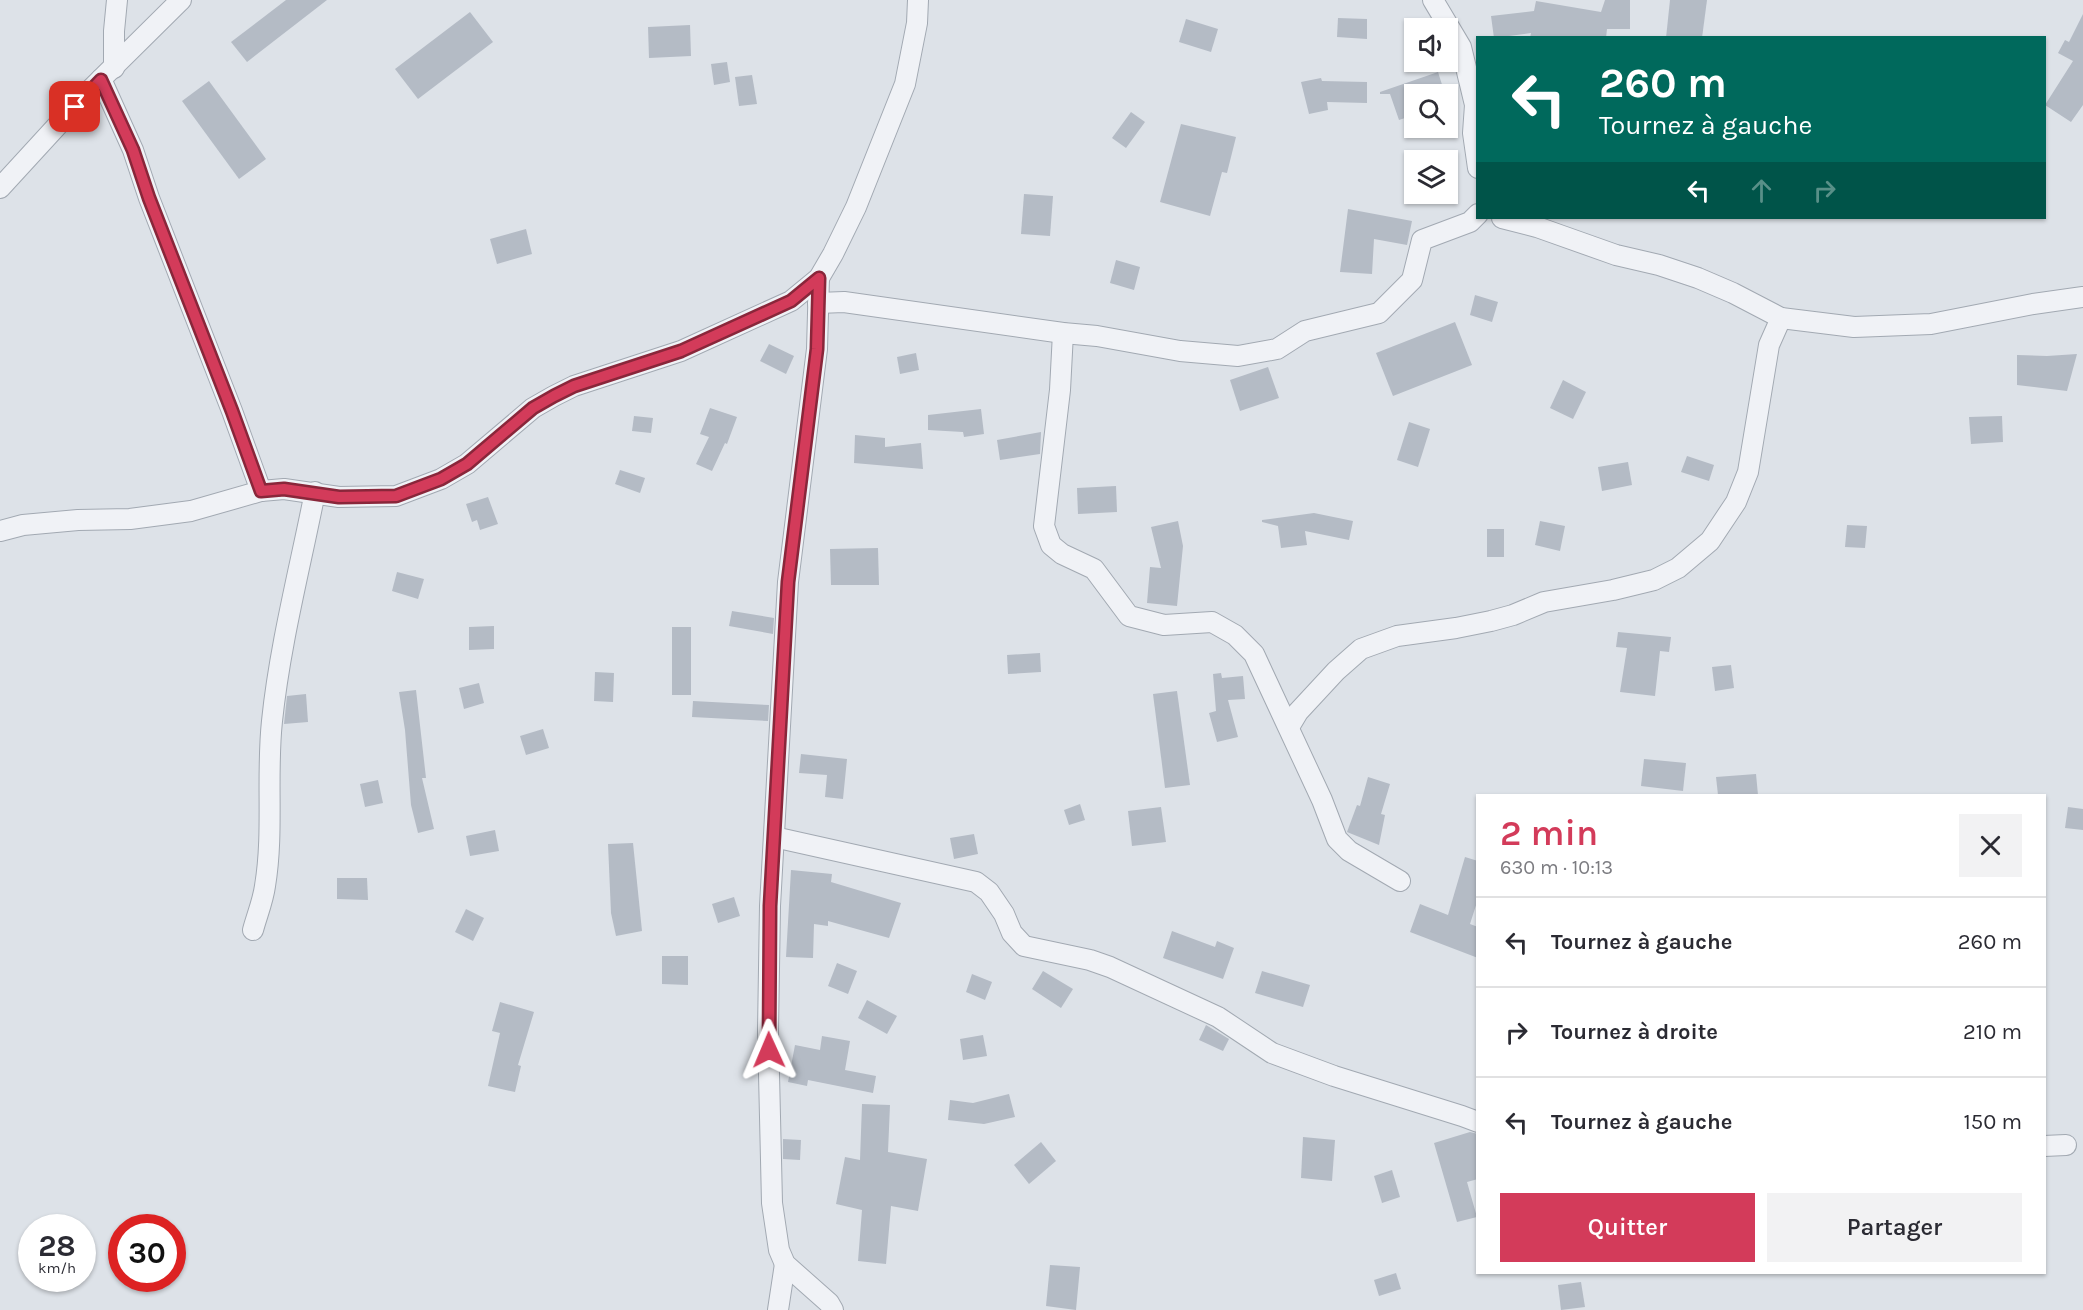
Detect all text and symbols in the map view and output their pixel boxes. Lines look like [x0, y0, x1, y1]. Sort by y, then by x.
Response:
map controls [1404, 18, 1458, 204]
button: sound [1404, 18, 1458, 72]
text: 260 m [1599, 58, 1727, 108]
icon: left [1500, 60, 1578, 138]
pin [49, 81, 100, 132]
button: search [1404, 84, 1458, 138]
icon: arrive [58, 90, 91, 123]
text: Tournez à gauche [1599, 109, 1812, 141]
button: layers [1404, 150, 1458, 204]
icon: left [1682, 174, 1715, 207]
icon: ahead [1745, 174, 1778, 207]
icon: right [1808, 174, 1841, 207]
text: 2 min [1500, 812, 1598, 854]
button: close [1959, 814, 2022, 877]
text: 630 m · 10:13 [1500, 856, 1613, 879]
icon: left [1500, 926, 1533, 959]
text: Tournez à gauche [1551, 929, 1732, 955]
text: 260 m [1958, 929, 2022, 955]
icon: right [1500, 1016, 1533, 1049]
position arrow [737, 1018, 801, 1082]
text: Tournez à droite [1551, 1019, 1718, 1045]
text: 210 m [1963, 1019, 2022, 1045]
icon: left [1500, 1106, 1533, 1139]
text: Tournez à gauche [1551, 1109, 1732, 1135]
text: 150 m [1963, 1109, 2022, 1135]
button: Quitter [1500, 1193, 1755, 1262]
button: Partager [1767, 1193, 2022, 1262]
speed limit sign: 30 [108, 1214, 186, 1292]
text: 28 [38, 1228, 76, 1264]
text: km/h [38, 1259, 76, 1277]

